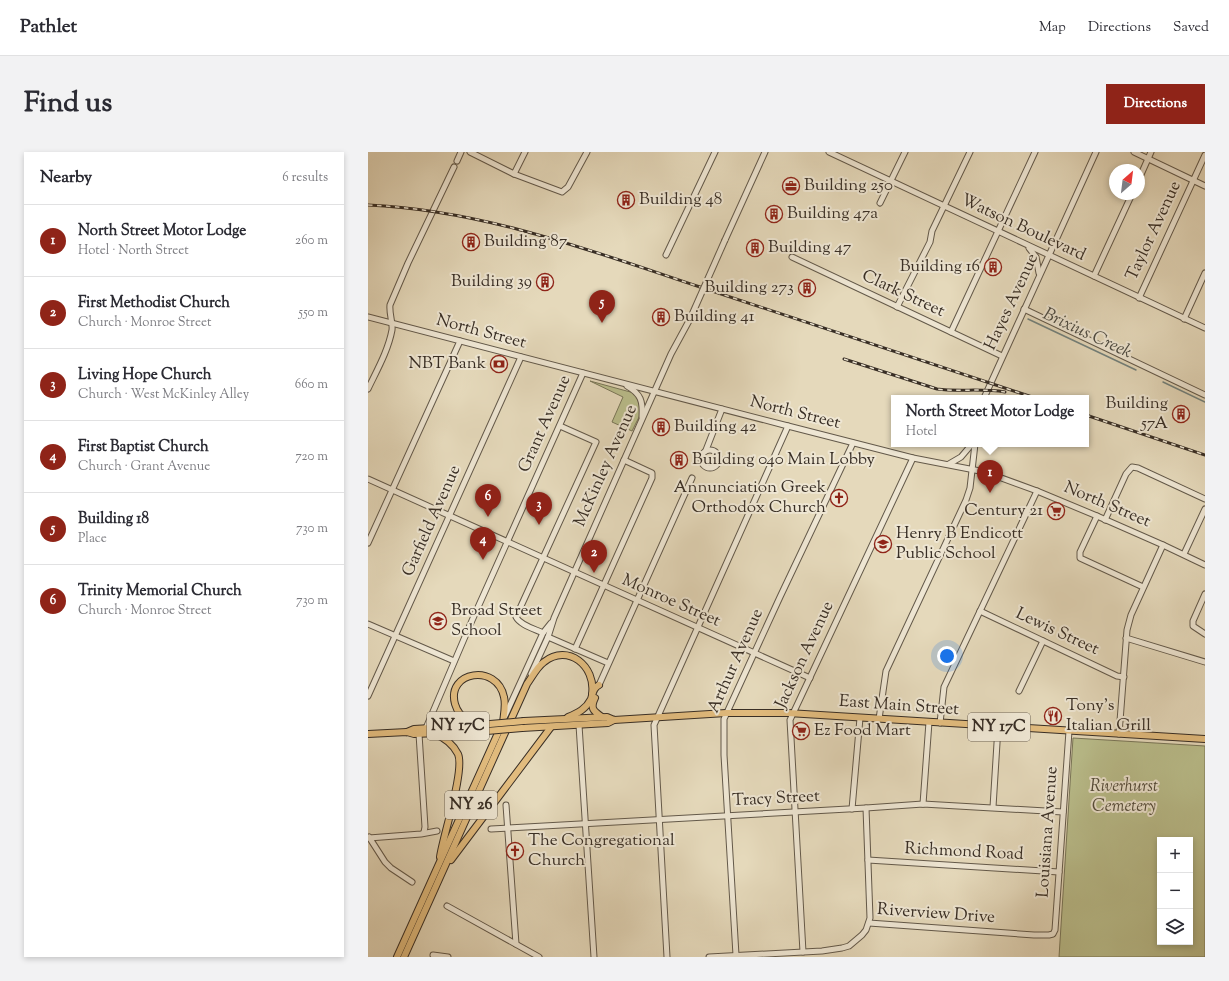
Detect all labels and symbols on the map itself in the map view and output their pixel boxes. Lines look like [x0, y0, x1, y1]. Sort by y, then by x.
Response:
north arrow [1109, 164, 1145, 200]
place label: Building 250 [804, 174, 893, 198]
office icon: Building 250 [781, 176, 801, 196]
street label: Taylor Avenue [1120, 177, 1188, 285]
place label: Building 48 [639, 188, 722, 212]
street label: Watson Boulevard [957, 188, 1090, 268]
building icon: Building 48 [616, 190, 636, 210]
place label: Building 47a [787, 202, 878, 226]
building icon: Building 47a [764, 204, 784, 224]
place label: Building 87 [484, 230, 568, 254]
building icon: Building 87 [461, 232, 481, 252]
place label: Building 47 [768, 236, 852, 260]
building icon: Building 47 [745, 238, 765, 258]
street label: Hayes Avenue [979, 250, 1045, 354]
place label: Building 16 [900, 255, 980, 279]
building icon: Building 16 [983, 257, 1003, 277]
street label: Clark Street [858, 264, 949, 324]
place label: Building 39 [451, 270, 532, 294]
building icon: Building 39 [535, 272, 555, 292]
place label: Building 273 [705, 276, 794, 300]
building icon: Building 273 [797, 278, 817, 298]
pin: 5 [589, 290, 615, 323]
water label: Brixius Creek [1038, 302, 1136, 366]
place label: Building 41 [674, 305, 755, 329]
building icon: Building 41 [651, 307, 671, 327]
street label: North Street [433, 308, 529, 356]
place label: NBT Bank [409, 352, 486, 376]
bank icon: NBT Bank [489, 354, 509, 374]
street label: Grant Avenue [513, 371, 577, 476]
street label: North Street [747, 390, 843, 436]
place label: Building 57A [1105, 392, 1168, 436]
street label: McKinley Avenue [568, 401, 644, 531]
building icon: Building 57A [1171, 404, 1191, 424]
place label: Building 42 [674, 415, 757, 439]
building icon: Building 42 [651, 417, 671, 437]
place label: Building 040 Main Lobby [692, 448, 876, 472]
building icon: Building 040 Main Lobby [669, 450, 689, 470]
pin: 1 [977, 460, 1003, 493]
street label: Garfield Avenue [397, 461, 467, 580]
place label: Annunciation Greek Orthodox Church [674, 476, 826, 520]
street label: North Street [1060, 476, 1154, 534]
pin: 6 [475, 484, 501, 517]
church icon: Annunciation Greek Orthodox Church [829, 488, 849, 508]
pin: 3 [526, 492, 552, 525]
place label: Century 21 [964, 499, 1043, 523]
supermarket icon: Century 21 [1046, 501, 1066, 521]
place label: Henry B Endicott Public School [896, 522, 1023, 566]
pin: 4 [470, 527, 496, 560]
school or university icon: Henry B Endicott Public School [873, 534, 893, 554]
pin: 2 [581, 540, 607, 573]
street label: Monroe Street [618, 569, 724, 634]
street label: Jackson Avenue [769, 597, 840, 713]
place label: Broad Street School [451, 599, 542, 643]
street label: Lewis Street [1011, 602, 1103, 662]
street label: Arthur Avenue [702, 605, 770, 717]
school or university icon: Broad Street School [428, 611, 448, 631]
your location [937, 646, 957, 666]
street label: East Main Street [838, 690, 960, 722]
place label: Tony’s Italian Grill [1066, 694, 1151, 738]
restaurant icon: Tony’s Italian Grill [1043, 706, 1063, 726]
road number: NY 17C [427, 712, 489, 740]
road number: NY 17C [968, 713, 1030, 741]
place label: Ez Food Mart [814, 719, 911, 743]
supermarket icon: Ez Food Mart [791, 721, 811, 741]
street label: Louisiana Avenue [1031, 765, 1065, 899]
park label: Riverhurst Cemetery [1090, 775, 1158, 819]
street label: Tracy Street [732, 785, 821, 813]
road number: NY 26 [445, 791, 497, 819]
place label: The Congregational Church [528, 829, 675, 873]
street label: Richmond Road [904, 837, 1024, 867]
church icon: The Congregational Church [505, 841, 525, 861]
street label: Riverview Drive [876, 898, 996, 930]

